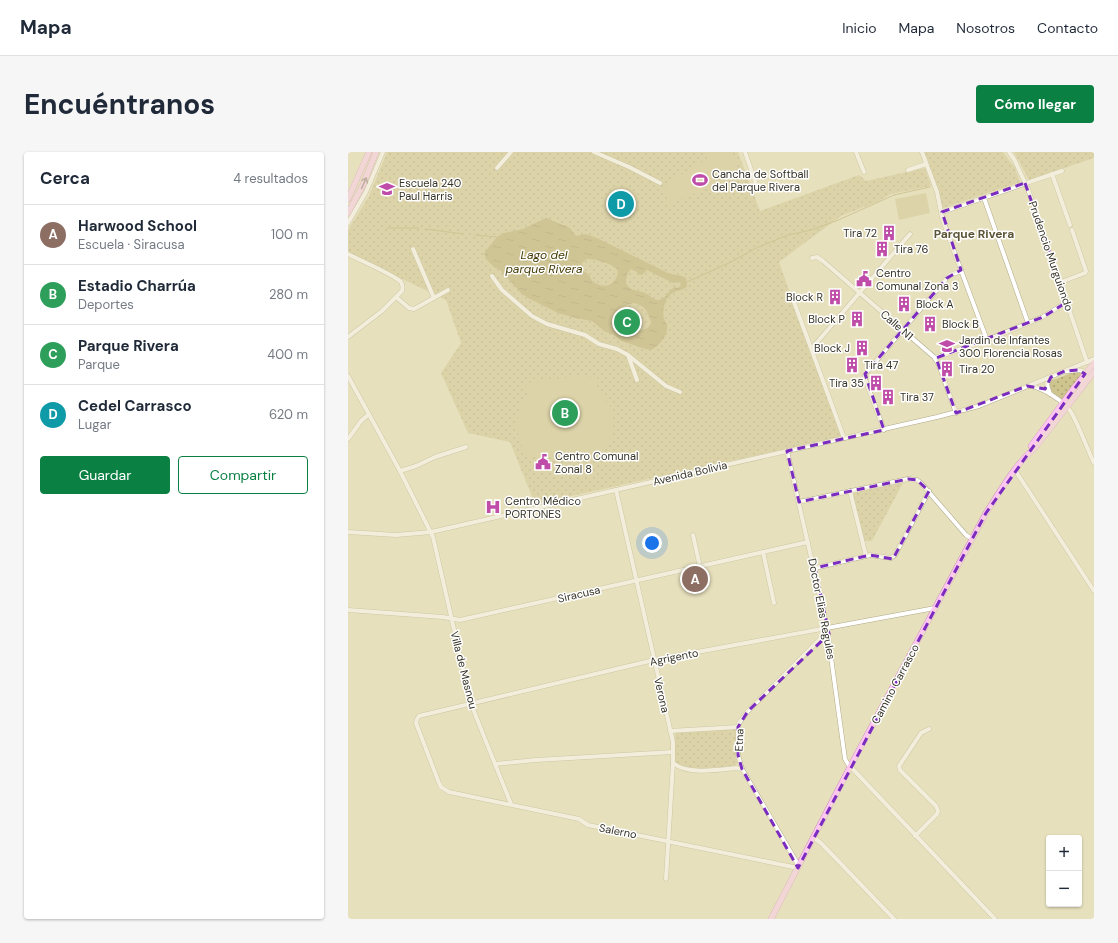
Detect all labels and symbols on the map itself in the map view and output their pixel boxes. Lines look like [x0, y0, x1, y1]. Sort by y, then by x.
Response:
place label: Cancha de Softball del Parque Rivera [712, 167, 809, 194]
sports icon: Cancha de Softball del Parque Rivera [691, 171, 709, 189]
place label: Escuela 240 Paul Harris [399, 176, 461, 203]
one-way arrow [360, 177, 368, 189]
school or university icon: Escuela 240 Paul Harris [378, 180, 396, 198]
pin: D [608, 189, 634, 219]
street label: Prudencio Murguiondo [1026, 199, 1076, 313]
building icon: Tira 72 [880, 224, 898, 242]
place label: Tira 72 [843, 226, 877, 240]
district label: Parque Rivera [934, 226, 1014, 242]
building icon: Tira 76 [873, 240, 891, 258]
place label: Tira 76 [894, 242, 928, 256]
water label: Lago del parque Rivera [504, 247, 583, 277]
place label: Centro Comunal Zona 3 [876, 266, 958, 293]
public building icon: Centro Comunal Zona 3 [855, 270, 873, 288]
building icon: Block R [826, 288, 844, 306]
place label: Block R [786, 290, 823, 304]
building icon: Block A [895, 295, 913, 313]
place label: Block A [916, 297, 954, 311]
pin: C [614, 307, 640, 337]
street label: Calle N1 [878, 307, 916, 343]
building icon: Block P [848, 310, 866, 328]
place label: Block P [808, 312, 845, 326]
building icon: Block B [921, 315, 939, 333]
place label: Block B [942, 317, 979, 331]
place label: Jardin de Infantes 300 Florencia Rosas [959, 333, 1062, 360]
school or university icon: Jardin de Infantes 300 Florencia Rosas [938, 337, 956, 355]
building icon: Block J [853, 339, 871, 357]
place label: Block J [814, 341, 850, 355]
building icon: Tira 47 [843, 356, 861, 374]
place label: Tira 47 [864, 358, 898, 372]
building icon: Tira 20 [938, 360, 956, 378]
place label: Tira 20 [959, 362, 995, 376]
building icon: Tira 35 [867, 374, 885, 392]
place label: Tira 35 [829, 376, 864, 390]
building icon: Tira 37 [879, 388, 897, 406]
place label: Tira 37 [900, 390, 934, 404]
pin: B [552, 398, 578, 428]
place label: Centro Comunal Zonal 8 [555, 449, 638, 476]
public building icon: Centro Comunal Zonal 8 [534, 453, 552, 471]
street label: Avenida Bolivia [651, 458, 729, 488]
place label: Centro Médico PORTONES [505, 494, 581, 521]
hospital icon: Centro Médico PORTONES [484, 498, 502, 516]
your location [642, 533, 662, 553]
street label: Doctor Elias Regules [805, 557, 839, 661]
pin: A [682, 564, 708, 594]
street label: Siracusa [556, 582, 602, 606]
street label: Villa de Masnou [448, 630, 480, 710]
street label: Camino Carrasco [868, 642, 922, 726]
street label: Agrigento [648, 645, 700, 669]
street label: Verona [651, 676, 673, 714]
street label: Etna [732, 728, 746, 752]
street label: Salerno [598, 821, 638, 841]

